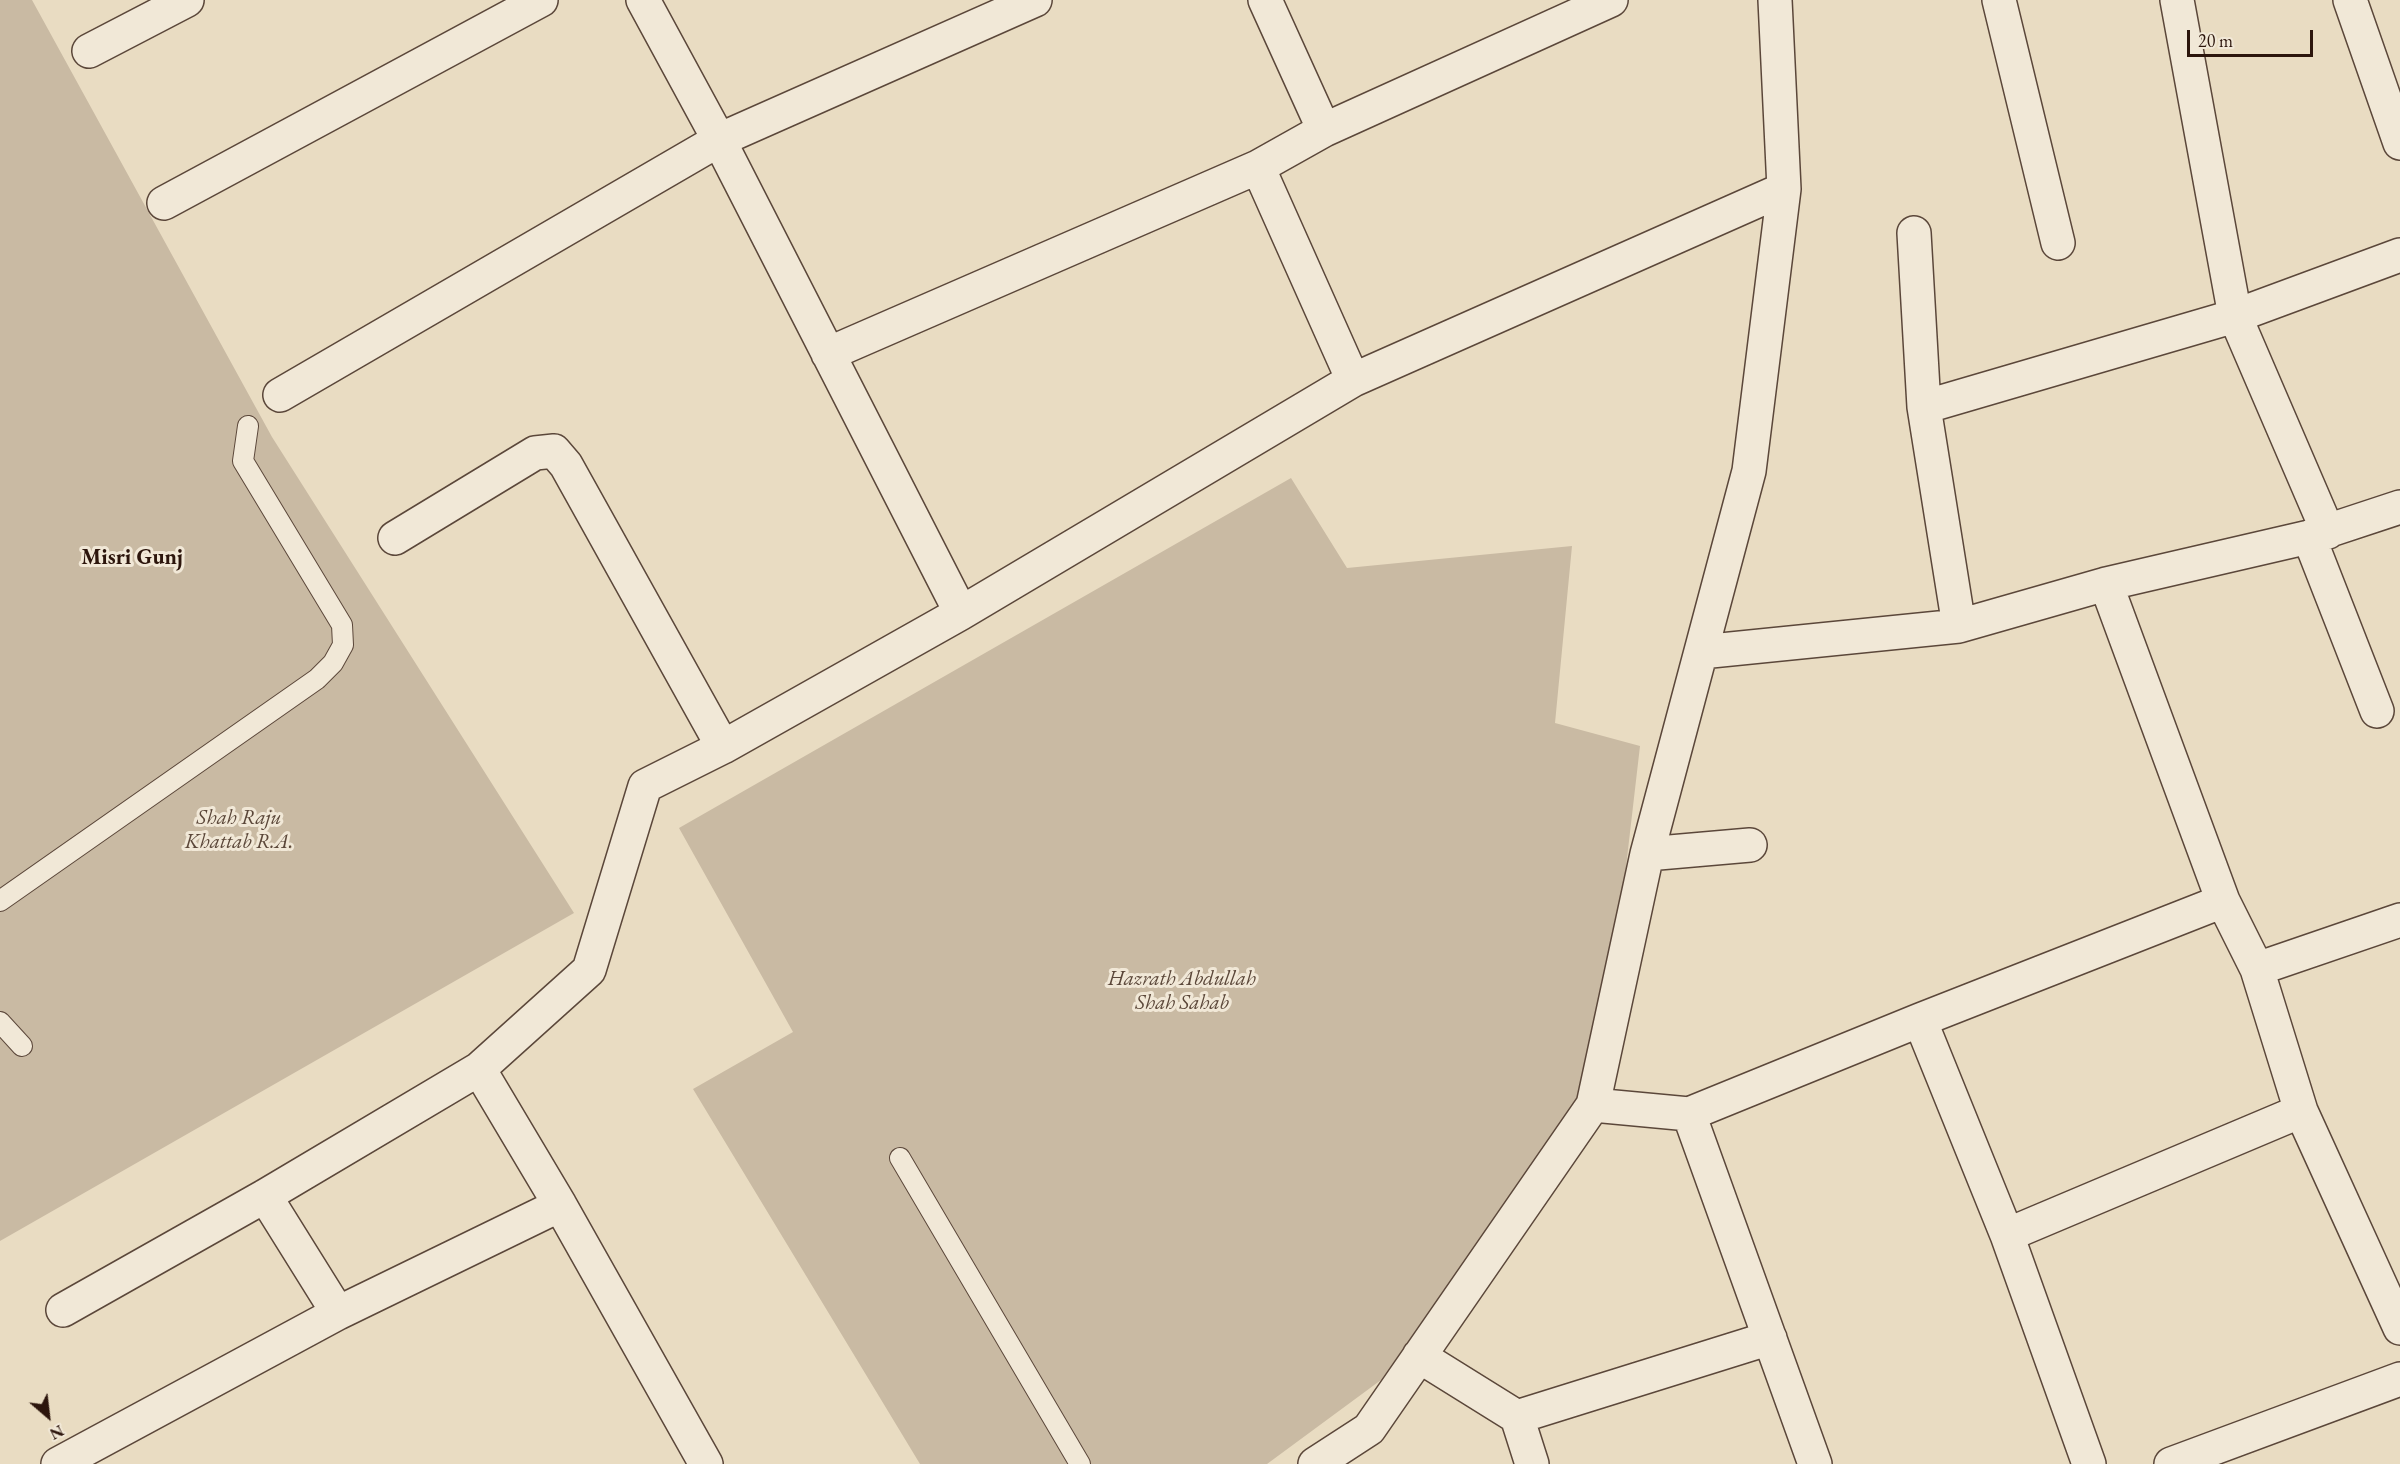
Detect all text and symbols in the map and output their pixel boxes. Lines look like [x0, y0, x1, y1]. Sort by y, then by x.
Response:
scale bar [2190, 18, 2316, 56]
text: 20 m [2198, 29, 2233, 52]
district label: Misri Gunj [81, 545, 183, 571]
park label: Shah Raju Khattab R.A. [185, 805, 293, 855]
park label: Hazrath Abdullah Shah Sahab [1108, 966, 1256, 1016]
north arrow [18, 1386, 78, 1446]
text: N [46, 1420, 67, 1445]

